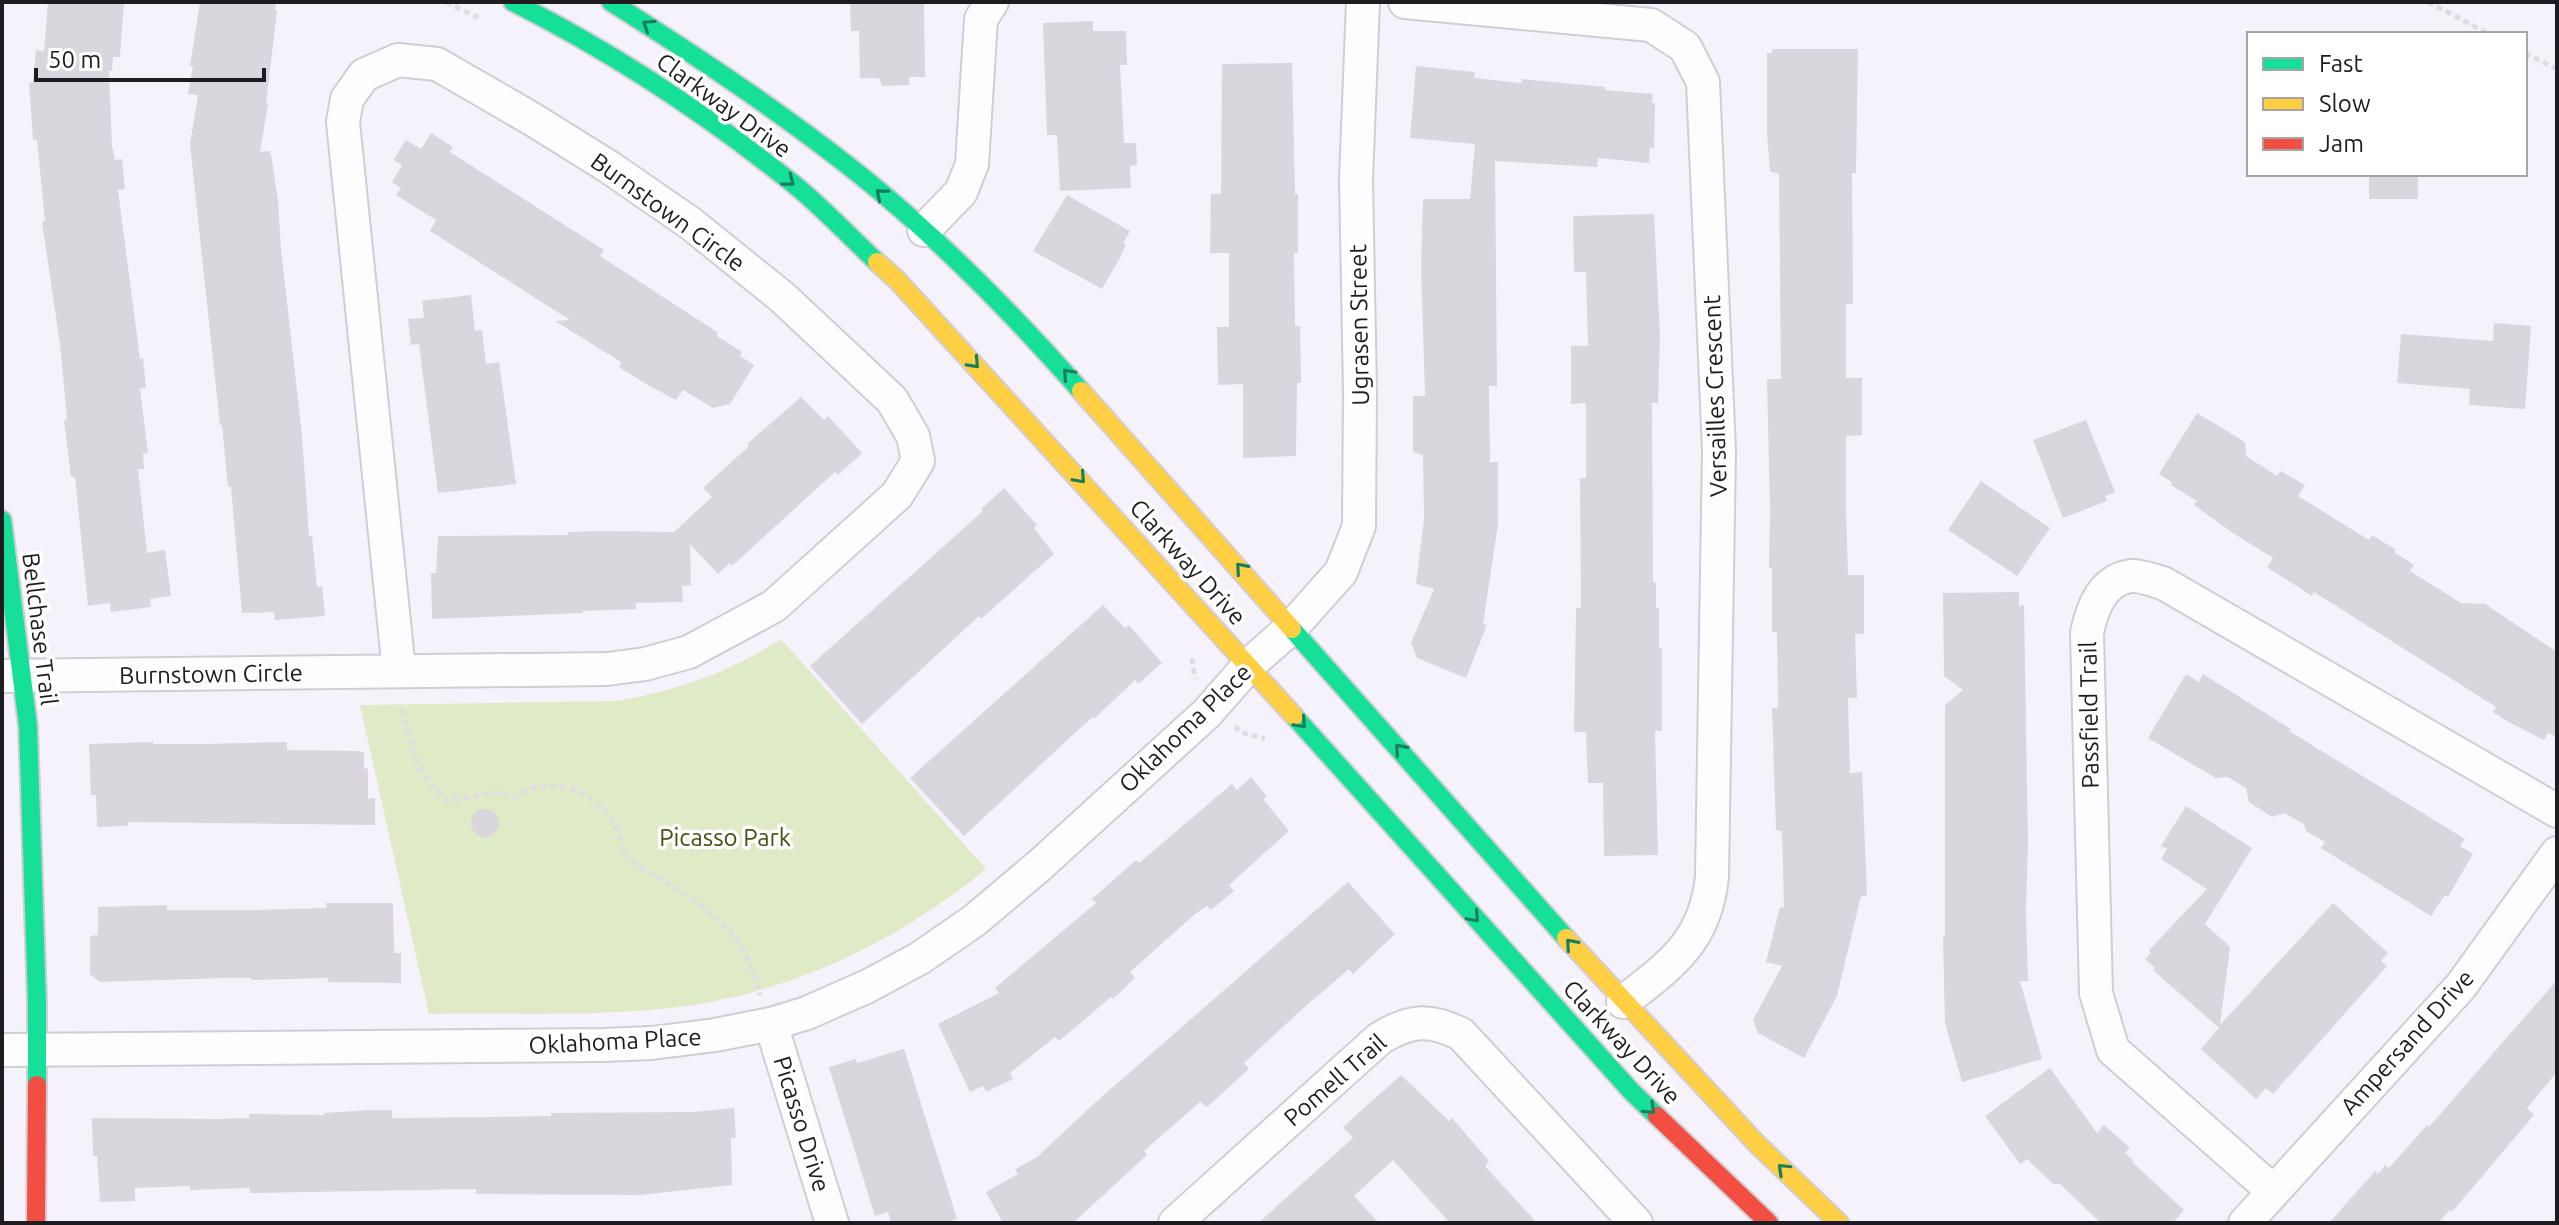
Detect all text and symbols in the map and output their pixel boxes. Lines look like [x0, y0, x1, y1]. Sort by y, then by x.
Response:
one-way arrow [642, 20, 656, 35]
scale bar [36, 32, 264, 82]
legend [2247, 32, 2527, 176]
text: 50 m [48, 46, 101, 73]
street label: Clarkway Drive [652, 47, 796, 163]
text: Fast [2319, 50, 2363, 77]
text: Slow [2319, 90, 2371, 117]
text: Jam [2319, 130, 2364, 157]
street label: Burnstown Circle [586, 147, 750, 277]
one-way arrow [780, 171, 794, 186]
one-way arrow [876, 189, 890, 204]
street label: Ugrasen Street [1344, 243, 1374, 406]
street label: Versailles Crescent [1698, 294, 1732, 497]
one-way arrow [965, 354, 979, 368]
one-way arrow [1063, 369, 1077, 383]
one-way arrow [1070, 469, 1084, 484]
street label: Clarkway Drive [1125, 494, 1251, 630]
street label: Bellchase Trail [17, 551, 63, 707]
one-way arrow [1236, 563, 1250, 578]
street label: Passfield Trail [2074, 641, 2104, 789]
street label: Oklahoma Place [1113, 658, 1257, 798]
street label: Burnstown Circle [119, 659, 303, 689]
one-way arrow [1291, 714, 1306, 729]
one-way arrow [1395, 743, 1409, 758]
park label: Picasso Park [659, 824, 791, 851]
one-way arrow [1464, 908, 1479, 923]
one-way arrow [1567, 938, 1581, 953]
street label: Ampersand Drive [2335, 964, 2479, 1120]
street label: Clarkway Drive [1558, 975, 1686, 1109]
street label: Oklahoma Place [528, 1023, 702, 1059]
street label: Pomell Trail [1279, 1028, 1391, 1132]
street label: Picasso Drive [769, 1053, 835, 1195]
one-way arrow [1641, 1100, 1655, 1114]
one-way arrow [1778, 1163, 1792, 1178]

